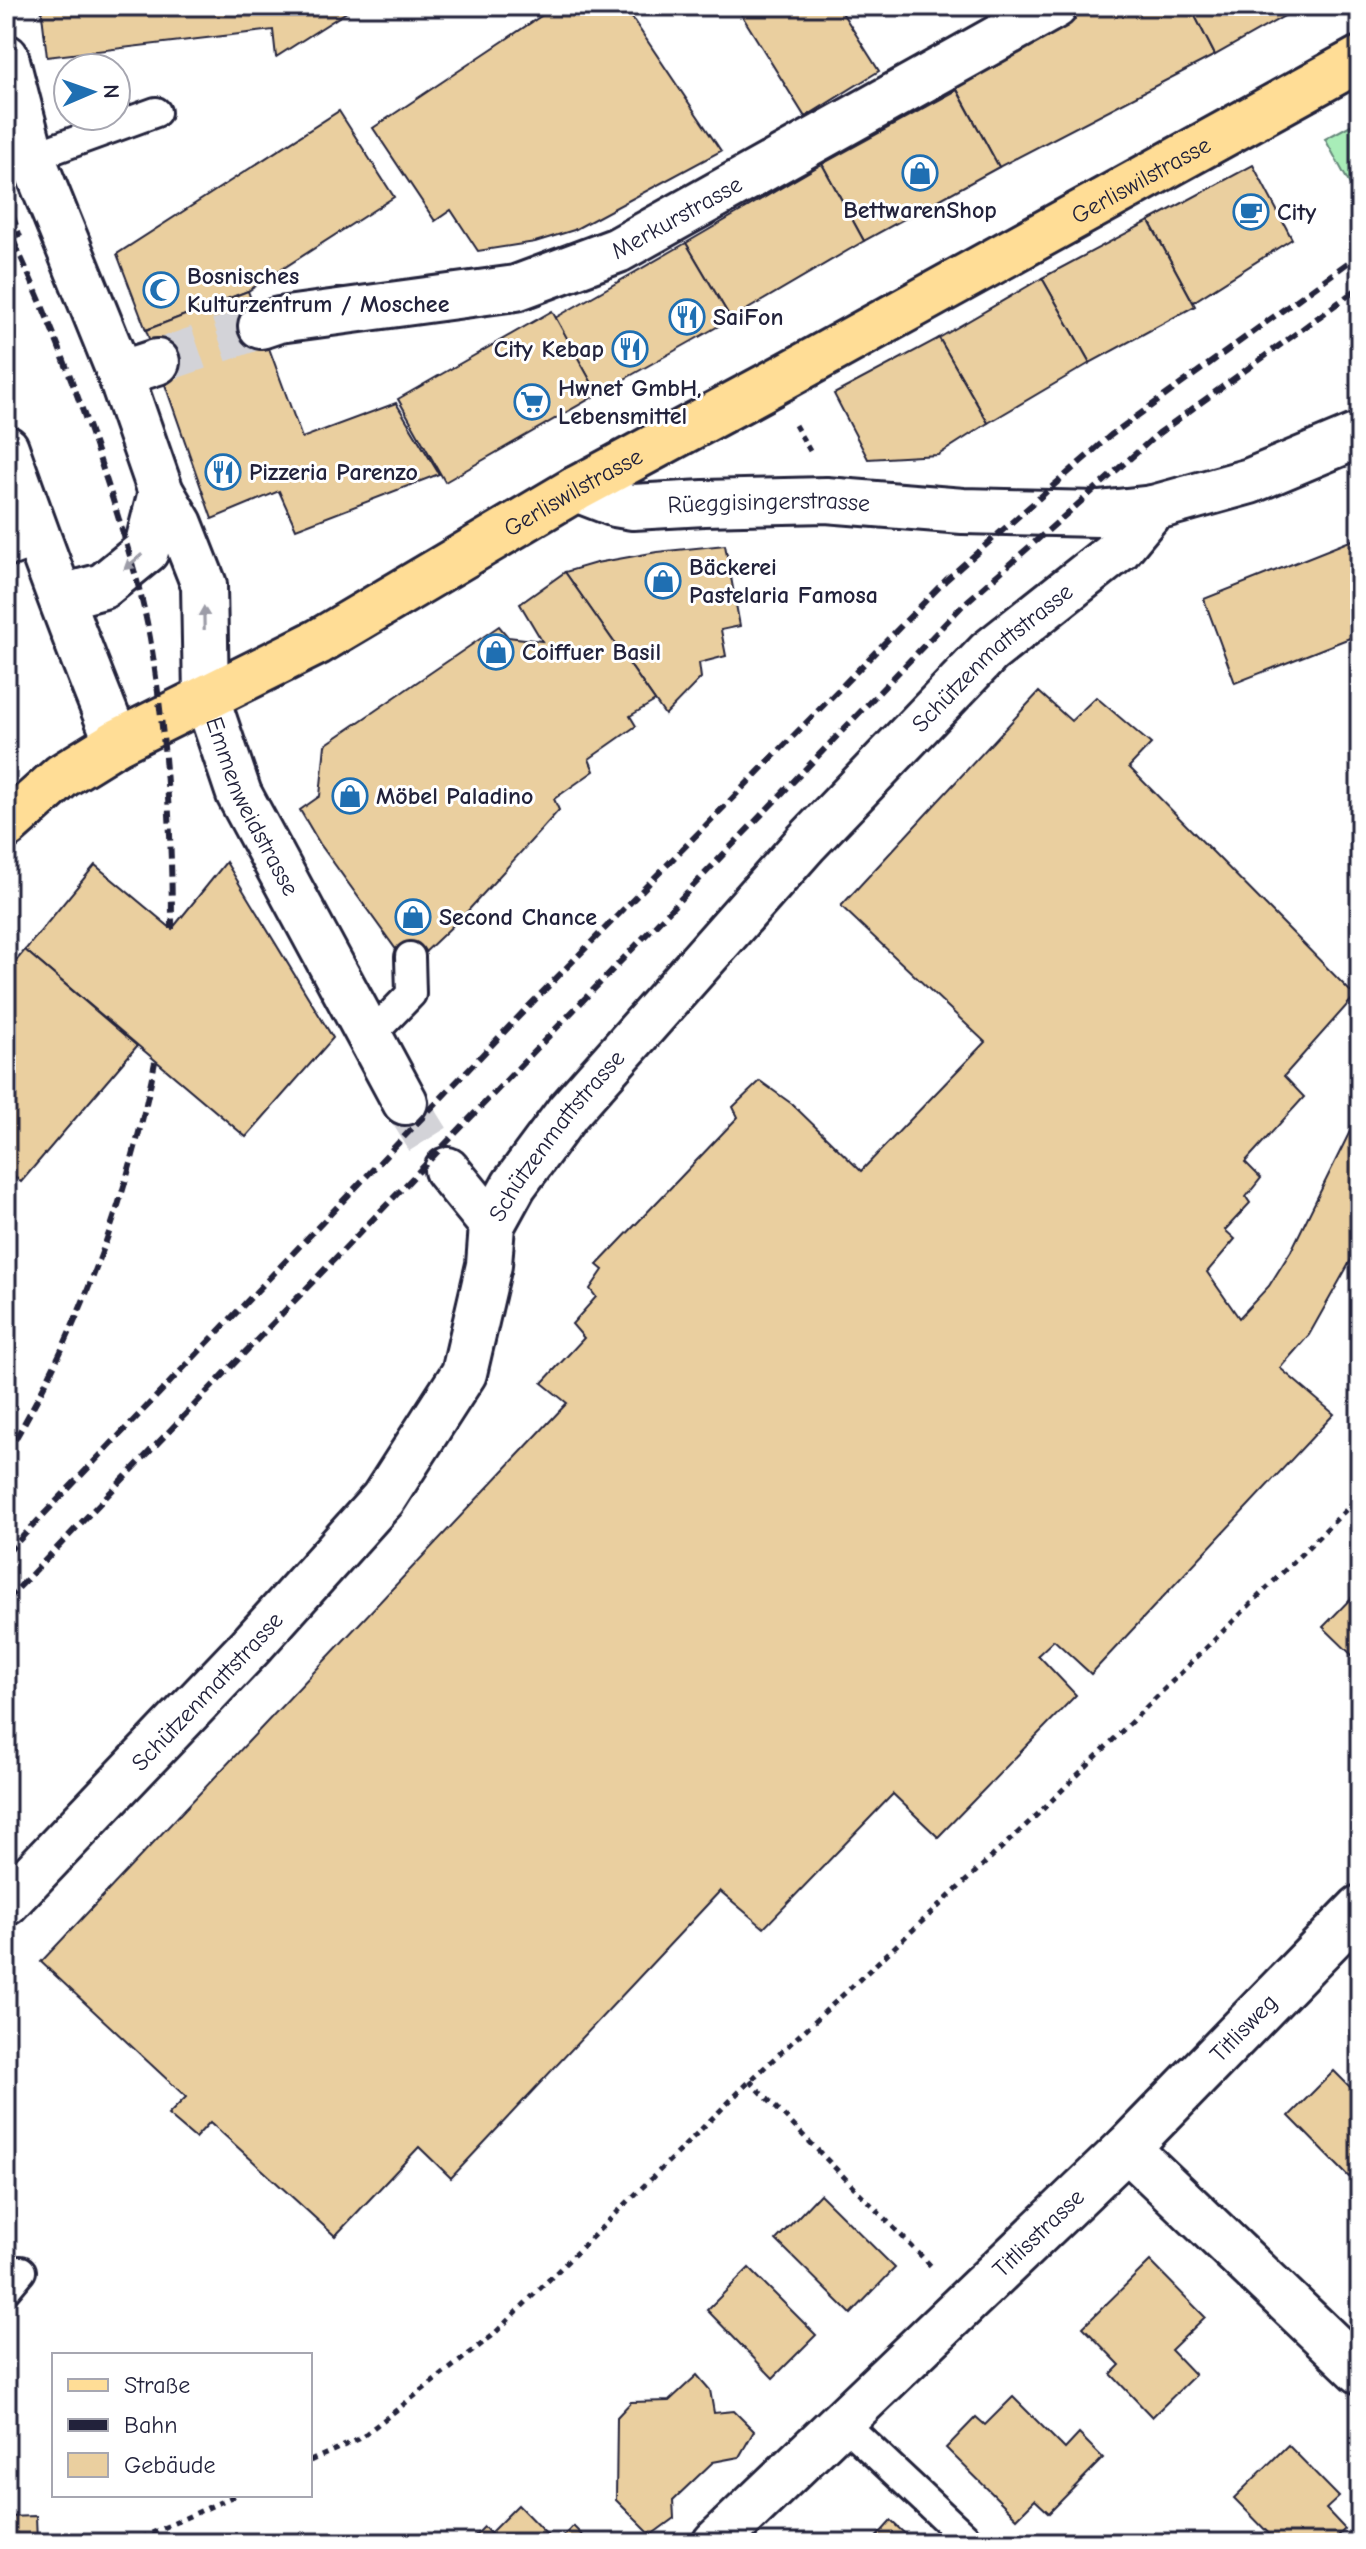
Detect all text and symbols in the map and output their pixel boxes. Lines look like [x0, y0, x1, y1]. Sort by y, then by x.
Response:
north arrow [52, 52, 132, 132]
text: N [98, 84, 124, 99]
street label: Gerliswilstrasse [1066, 130, 1215, 230]
shop icon: BettwarenShop [901, 154, 939, 192]
street label: Merkurstrasse [606, 170, 747, 265]
cafe icon: City [1232, 193, 1270, 231]
place label: BettwarenShop [843, 196, 997, 224]
place label: City [1277, 198, 1316, 226]
place label: Bosnisches Kulturzentrum / Moschee [187, 262, 450, 318]
mosque icon: Bosnisches Kulturzentrum / Moschee [142, 271, 180, 309]
restaurant icon: SaiFon [668, 298, 706, 336]
place label: SaiFon [713, 303, 784, 331]
restaurant icon: City Kebap [611, 330, 649, 368]
place label: City Kebap [494, 335, 604, 363]
place label: Hwnet GmbH, Lebensmittel [558, 374, 702, 430]
supermarket icon: Hwnet GmbH, Lebensmittel [513, 383, 551, 421]
street label: Gerliswilstrasse [499, 442, 647, 543]
restaurant icon: Pizzeria Parenzo [204, 453, 242, 491]
place label: Pizzeria Parenzo [249, 458, 418, 486]
street label: Rüeggisingerstrasse [667, 486, 871, 519]
one-way arrow [123, 553, 143, 570]
place label: Bäckerei Pastelaria Famosa [689, 553, 878, 609]
shop icon: Bäckerei Pastelaria Famosa [644, 562, 682, 600]
street label: Schützenmattstrasse [906, 577, 1078, 738]
one-way arrow [198, 605, 211, 630]
shop icon: Coiffuer Basil [477, 633, 515, 671]
place label: Coiffuer Basil [522, 638, 661, 666]
street label: Emmenweidstrasse [200, 713, 305, 900]
shop icon: Möbel Paladino [331, 777, 369, 815]
place label: Möbel Paladino [376, 782, 533, 810]
shop icon: Second Chance [394, 898, 432, 936]
place label: Second Chance [439, 903, 597, 931]
street label: Schützenmattstrasse [483, 1044, 630, 1226]
street label: Schützenmattstrasse [125, 1606, 289, 1777]
street label: Titlisweg [1204, 1988, 1283, 2068]
street label: Titlisstrasse [987, 2183, 1090, 2283]
legend [52, 2353, 312, 2497]
text: Straße [124, 2371, 190, 2399]
text: Bahn [124, 2411, 177, 2439]
text: Gebäude [124, 2451, 215, 2479]

